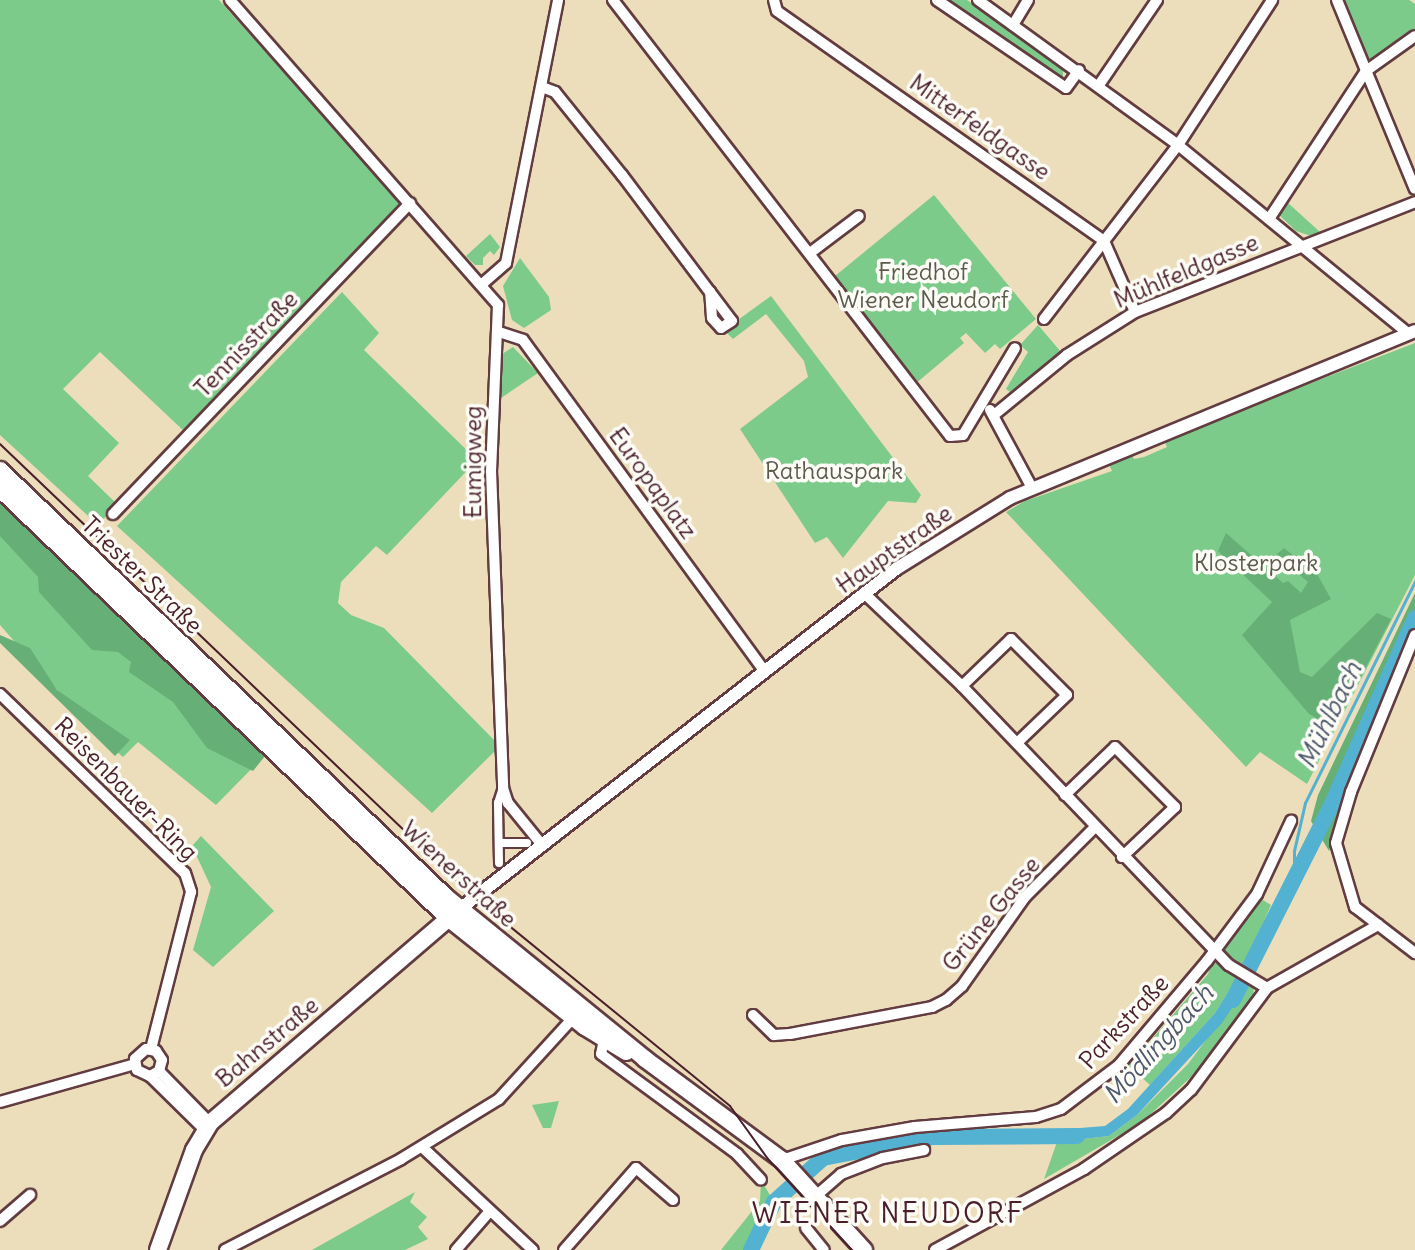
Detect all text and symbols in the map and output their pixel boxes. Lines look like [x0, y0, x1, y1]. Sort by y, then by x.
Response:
street label: Mitterfeldgasse [904, 68, 1056, 186]
street label: Mühlfeldgasse [1109, 228, 1263, 314]
park label: Friedhof Wiener Neudorf [838, 258, 1008, 314]
street label: Tennisstraße [188, 285, 304, 403]
street label: Eumigweg [459, 406, 487, 518]
street label: Europaplatz [603, 422, 703, 544]
park label: Rathauspark [765, 457, 903, 485]
street label: Hauptstraße [831, 499, 957, 599]
street label: Triester Straße [76, 510, 208, 640]
park label: Klosterpark [1194, 549, 1318, 577]
water label: Mühlbach [1290, 657, 1368, 773]
street label: Reisenbauer-Ring [48, 711, 204, 867]
street label: Wienerstraße [395, 815, 523, 933]
street label: Grüne Gasse [936, 851, 1046, 977]
street label: Parkstraße [1073, 969, 1175, 1075]
water label: Mödlingbach [1096, 978, 1220, 1110]
street label: Bahnstraße [210, 991, 324, 1093]
district label: WIENER NEUDORF [753, 1196, 1023, 1230]

